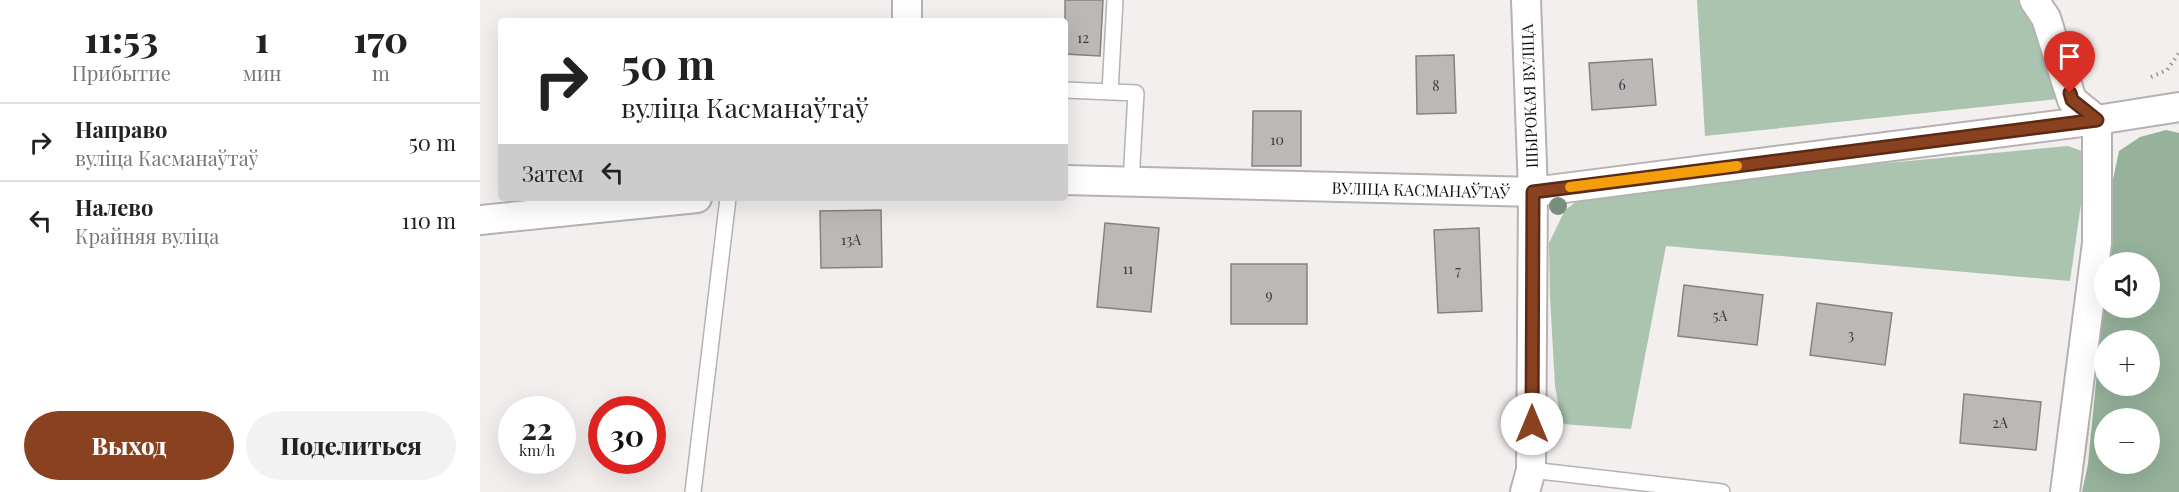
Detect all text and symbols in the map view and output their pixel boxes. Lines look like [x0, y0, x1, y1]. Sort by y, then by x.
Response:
text: 11:53 [84, 14, 158, 62]
text: 1 [255, 14, 269, 62]
text: 170 [353, 14, 408, 62]
street label: ШЫРОКАЯ ВУЛІЦА [1516, 23, 1542, 169]
house number: 12 [1077, 28, 1089, 47]
pin [2044, 31, 2095, 93]
text: 50 m [621, 35, 715, 91]
icon: arrive [2053, 40, 2086, 73]
icon: right [522, 42, 600, 120]
text: Прибытие [72, 59, 171, 86]
text: мин [243, 59, 282, 86]
text: m [372, 59, 390, 86]
house number: 6 [1618, 75, 1626, 94]
house number: 8 [1432, 76, 1440, 95]
text: вуліца Касманаўтаў [621, 89, 869, 125]
text: Направо [75, 114, 168, 144]
icon: right [24, 126, 57, 159]
text: 50 m [409, 127, 456, 157]
house number: 10 [1270, 130, 1284, 149]
text: вуліца Касманаўтаў [75, 144, 259, 171]
icon: left [596, 156, 629, 189]
text: Затем [522, 158, 584, 188]
street label: ВУЛІЦА КАСМАНАЎТАЎ [1331, 176, 1511, 202]
text: Налево [75, 192, 153, 222]
icon: left [24, 204, 57, 237]
text: 110 m [402, 205, 456, 235]
text: Крайняя вуліца [75, 222, 219, 249]
house number: 13А [841, 230, 861, 249]
map controls [2094, 252, 2160, 474]
button: sound [2094, 252, 2160, 318]
house number: 11 [1123, 259, 1133, 278]
house number: 7 [1455, 261, 1461, 280]
house number: 9 [1265, 285, 1273, 304]
house number: 5А [1713, 306, 1727, 325]
house number: 3 [1848, 325, 1854, 344]
button: + [2094, 330, 2160, 396]
position arrow [1500, 392, 1564, 456]
speed limit sign: 30 [588, 396, 666, 474]
text: 22 [521, 408, 553, 448]
button: − [2094, 408, 2160, 474]
button: Выход [24, 411, 234, 480]
button: Поделиться [246, 411, 456, 480]
house number: 2А [1992, 413, 2008, 432]
text: km/h [519, 440, 555, 460]

